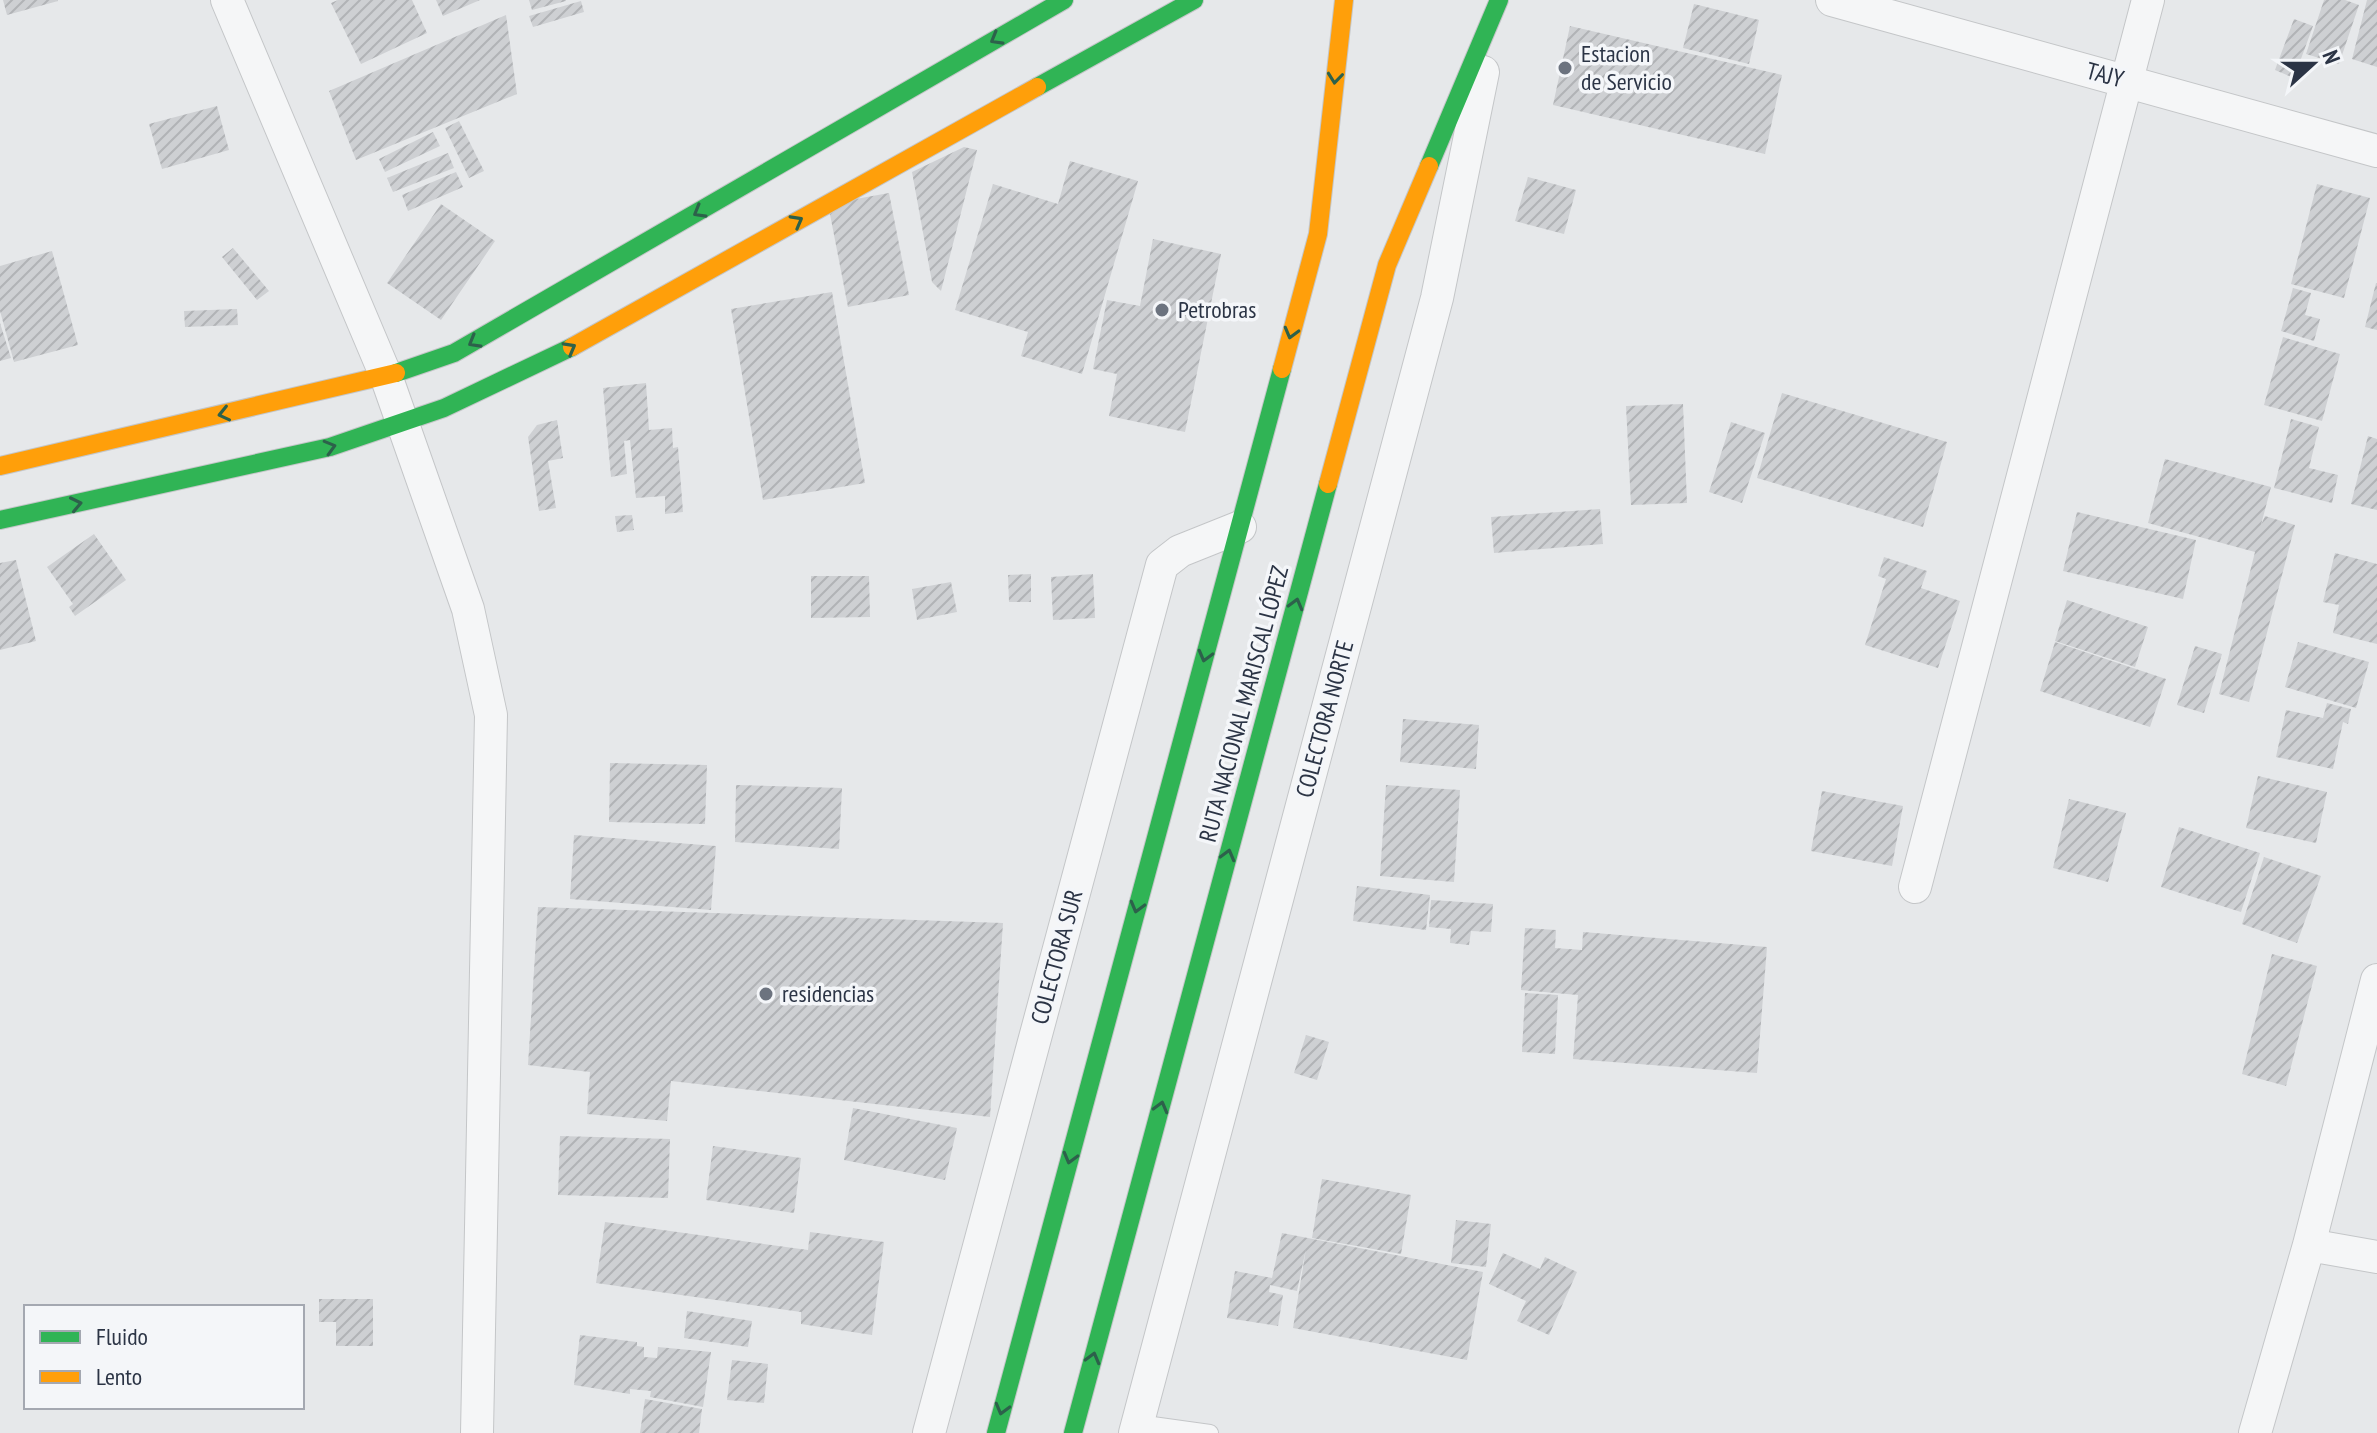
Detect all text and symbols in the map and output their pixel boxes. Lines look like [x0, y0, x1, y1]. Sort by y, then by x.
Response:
north arrow [2273, 24, 2353, 104]
one-way arrow [990, 29, 1005, 45]
place label: Estacion de Servicio [1581, 38, 1672, 97]
text: N [2316, 46, 2347, 67]
street label: TAJY [2083, 55, 2127, 94]
marker: Estacion de Servicio [1556, 59, 1574, 77]
one-way arrow [1327, 71, 1344, 84]
one-way arrow [693, 202, 707, 218]
one-way arrow [789, 216, 803, 231]
place label: Petrobras [1178, 294, 1256, 325]
marker: Petrobras [1153, 301, 1171, 319]
one-way arrow [1284, 326, 1301, 340]
one-way arrow [468, 332, 482, 348]
one-way arrow [561, 342, 575, 358]
one-way arrow [218, 404, 232, 421]
one-way arrow [322, 439, 336, 456]
one-way arrow [69, 496, 82, 513]
street label: RUTA NACIONAL MARISCAL LÓPEZ [1192, 562, 1295, 845]
one-way arrow [1286, 598, 1303, 612]
street label: COLECTORA NORTE [1289, 637, 1360, 801]
one-way arrow [1197, 649, 1214, 663]
one-way arrow [1219, 849, 1236, 863]
street label: COLECTORA SUR [1024, 886, 1089, 1028]
one-way arrow [1130, 900, 1147, 914]
place label: residencias [782, 978, 874, 1009]
marker: residencias [757, 985, 775, 1003]
one-way arrow [1152, 1100, 1168, 1114]
one-way arrow [1062, 1151, 1079, 1165]
legend [24, 1305, 304, 1409]
text: Fluido [96, 1321, 148, 1352]
one-way arrow [1084, 1351, 1101, 1365]
text: Lento [96, 1361, 142, 1392]
one-way arrow [995, 1402, 1012, 1416]

